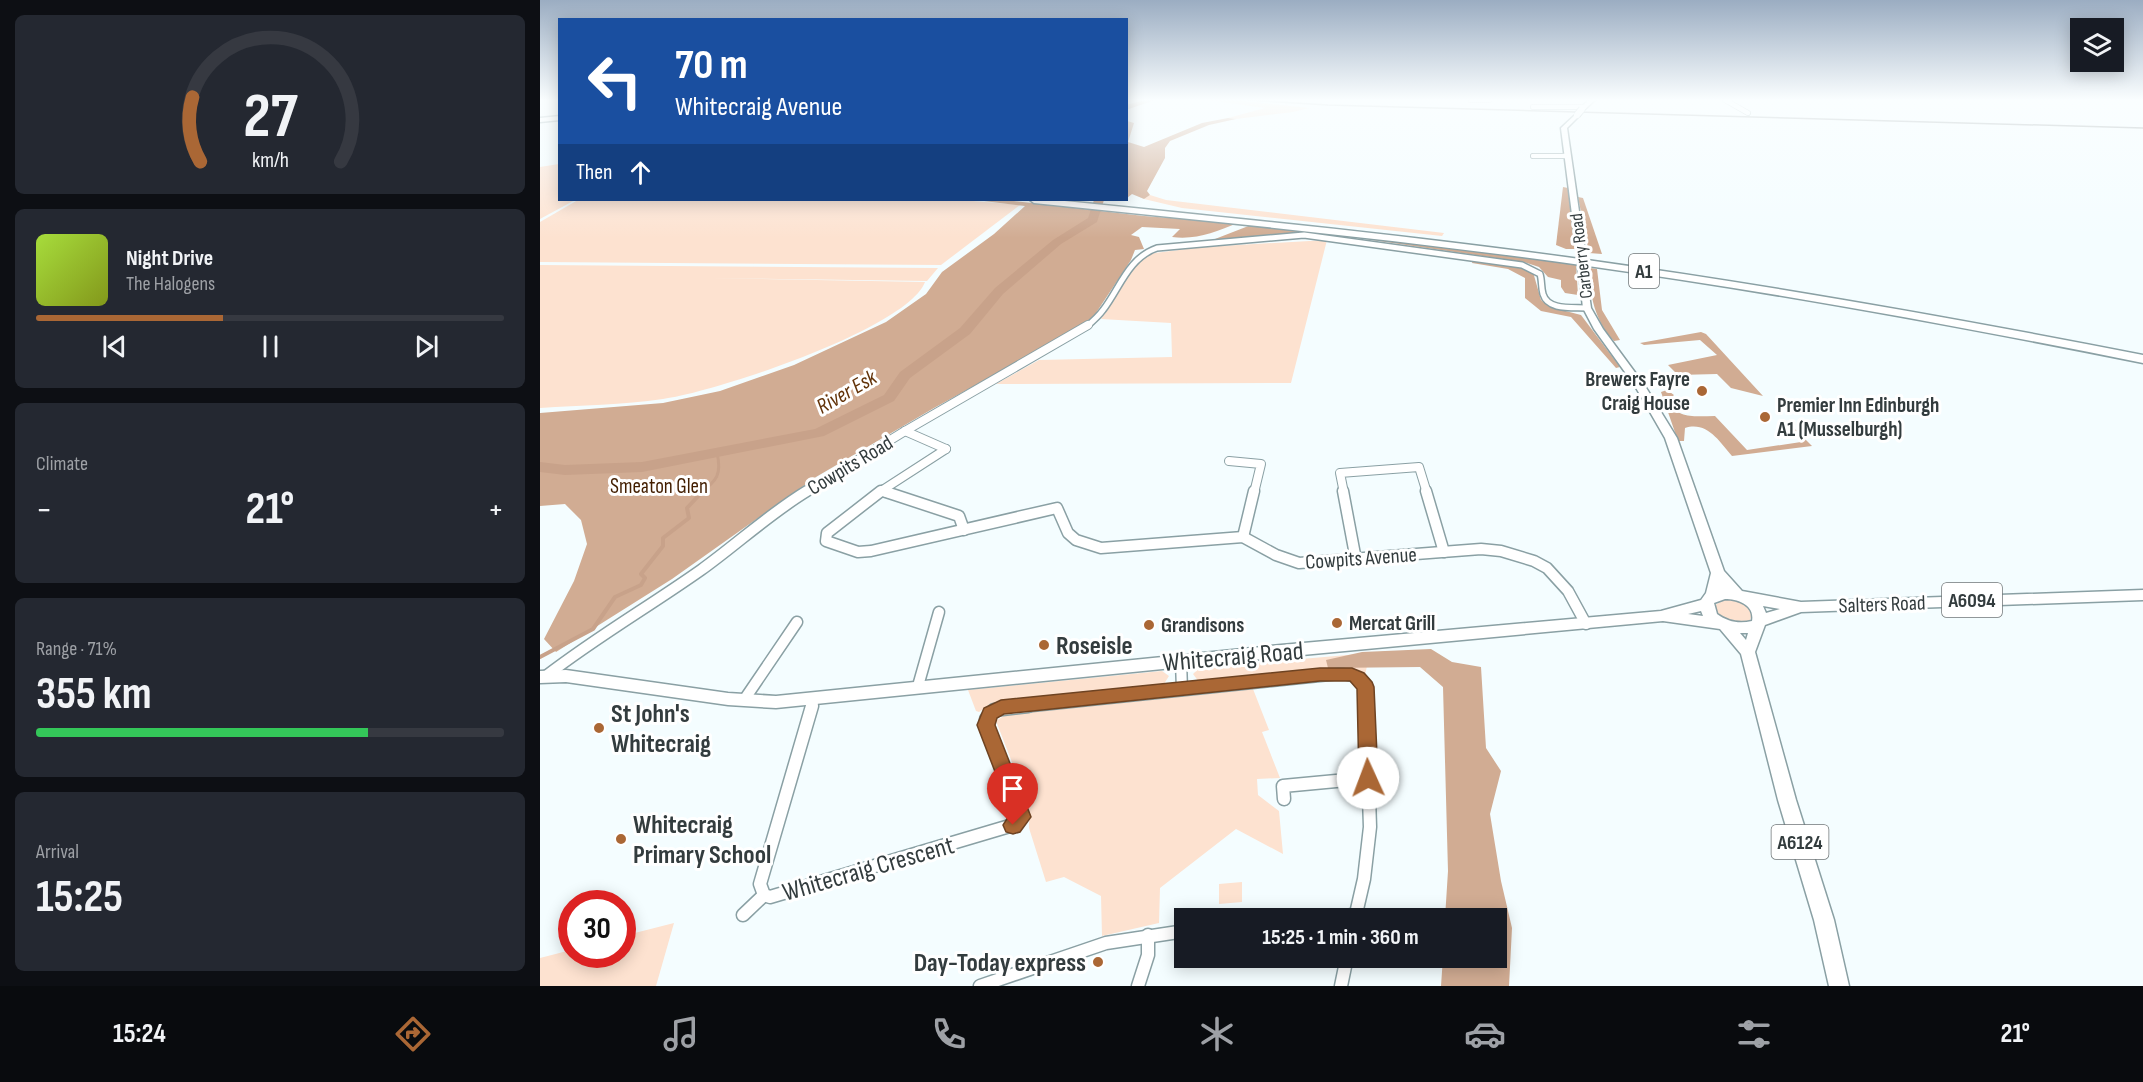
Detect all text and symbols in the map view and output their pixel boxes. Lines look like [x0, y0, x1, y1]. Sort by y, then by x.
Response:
map controls [2070, 18, 2124, 72]
button: layers [2070, 18, 2124, 72]
text: 70 m [675, 40, 748, 91]
icon: left [576, 42, 654, 120]
text: 27 [243, 80, 298, 155]
text: Whitecraig Avenue [675, 91, 842, 123]
text: km/h [251, 148, 289, 173]
icon: ahead [624, 156, 657, 189]
text: Then [576, 159, 612, 186]
street label: Carberry Road [1566, 212, 1597, 300]
text: Night Drive [126, 245, 213, 272]
road number: A1 [1629, 254, 1659, 288]
text: The Halogens [126, 272, 215, 296]
icon: previous [98, 330, 131, 363]
icon: pause [254, 330, 287, 363]
icon: next [410, 330, 443, 363]
water label: River Esk [812, 364, 882, 420]
place label: Brewers Fayre Craig House [1585, 367, 1690, 416]
marker: Brewers Fayre Craig House [1695, 384, 1709, 398]
place label: Premier Inn Edinburgh A1 (Musselburgh) [1776, 393, 1939, 442]
marker: Premier Inn Edinburgh A1 (Musselburgh) [1758, 410, 1772, 424]
street label: Cowpits Road [803, 430, 897, 501]
text: Climate [36, 452, 88, 476]
park label: Smeaton Glen [610, 474, 708, 499]
text: 21° [246, 482, 294, 537]
text: − [36, 490, 52, 530]
text: + [488, 490, 504, 530]
street label: Cowpits Avenue [1305, 542, 1418, 575]
road number: A6094 [1942, 583, 2002, 617]
street label: Salters Road [1838, 590, 1926, 619]
place label: Mercat Grill [1349, 611, 1435, 636]
place label: Grandisons [1161, 613, 1244, 638]
marker: Mercat Grill [1330, 616, 1344, 630]
marker: Grandisons [1142, 618, 1156, 632]
place label: Roseisle [1056, 631, 1133, 662]
street label: Whitecraig Road [1162, 636, 1305, 679]
text: Range · 71% [36, 637, 117, 661]
marker: Roseisle [1037, 638, 1051, 652]
text: 355 km [36, 667, 152, 722]
place label: St John's Whitecraig [611, 699, 711, 760]
marker: St John's Whitecraig [592, 721, 606, 735]
position arrow [1336, 746, 1400, 810]
pin [987, 763, 1038, 825]
icon: arrive [996, 772, 1029, 805]
place label: Whitecraig Primary School [633, 810, 771, 871]
road number: A6124 [1772, 825, 1828, 859]
street label: Whitecraig Crescent [779, 830, 958, 909]
marker: Whitecraig Primary School [614, 832, 628, 846]
text: Arrival [36, 840, 79, 864]
text: 15:25 [36, 870, 123, 925]
speed limit sign: 30 [558, 890, 636, 968]
text: 15:25 · 1 min · 360 m [1262, 924, 1419, 951]
place label: Day-Today express [914, 948, 1086, 979]
marker: Day-Today express [1091, 955, 1105, 969]
icon: directions [392, 1013, 434, 1055]
icon: music [660, 1013, 702, 1055]
icon: phone [928, 1013, 970, 1055]
icon: climate [1196, 1013, 1238, 1055]
icon: car [1464, 1013, 1506, 1055]
icon: filters [1733, 1013, 1775, 1055]
text: 15:24 [113, 1018, 166, 1050]
text: 21° [2001, 1018, 2030, 1050]

